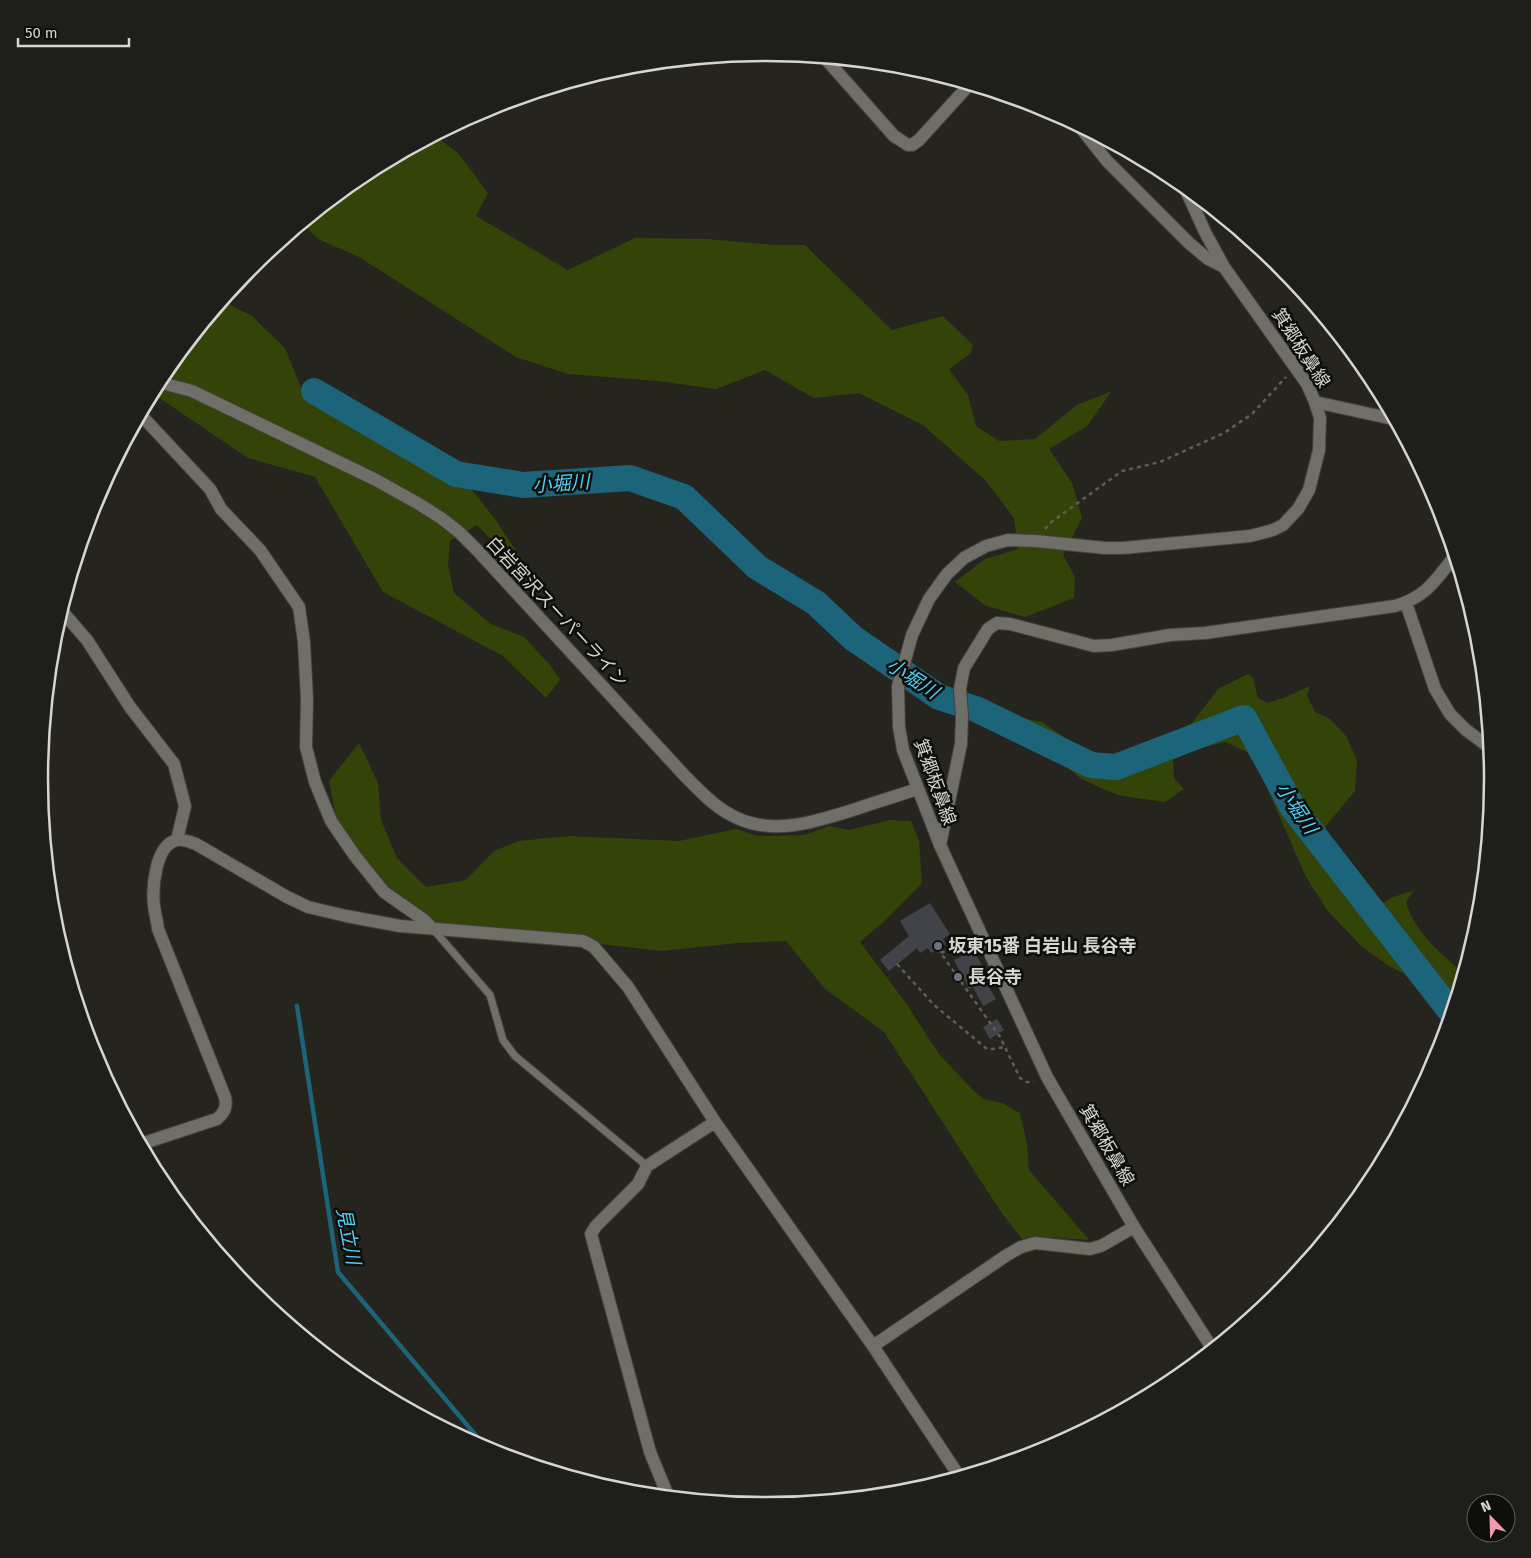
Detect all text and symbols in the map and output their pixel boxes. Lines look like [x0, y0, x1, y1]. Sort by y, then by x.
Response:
scale bar [18, 15, 129, 47]
text: 50 m [25, 24, 58, 42]
street label: 箕郷板鼻線 [1267, 304, 1335, 392]
water label: 小堀川 [532, 470, 592, 497]
street label: 白岩宮沢スーパーライン [481, 532, 633, 692]
water label: 小堀川 [883, 653, 945, 705]
street label: 箕郷板鼻線 [909, 736, 961, 828]
water label: 小堀川 [1271, 778, 1323, 840]
place label: 坂東15番 白岩山 長谷寺 [948, 935, 1137, 957]
marker: 坂東15番 白岩山 長谷寺 [932, 940, 944, 952]
place label: 長谷寺 [968, 966, 1022, 988]
marker: 長谷寺 [952, 971, 964, 983]
street label: 箕郷板鼻線 [1075, 1101, 1139, 1189]
water label: 見立川 [332, 1206, 366, 1268]
north arrow [1466, 1493, 1516, 1543]
text: N [1479, 1497, 1494, 1516]

